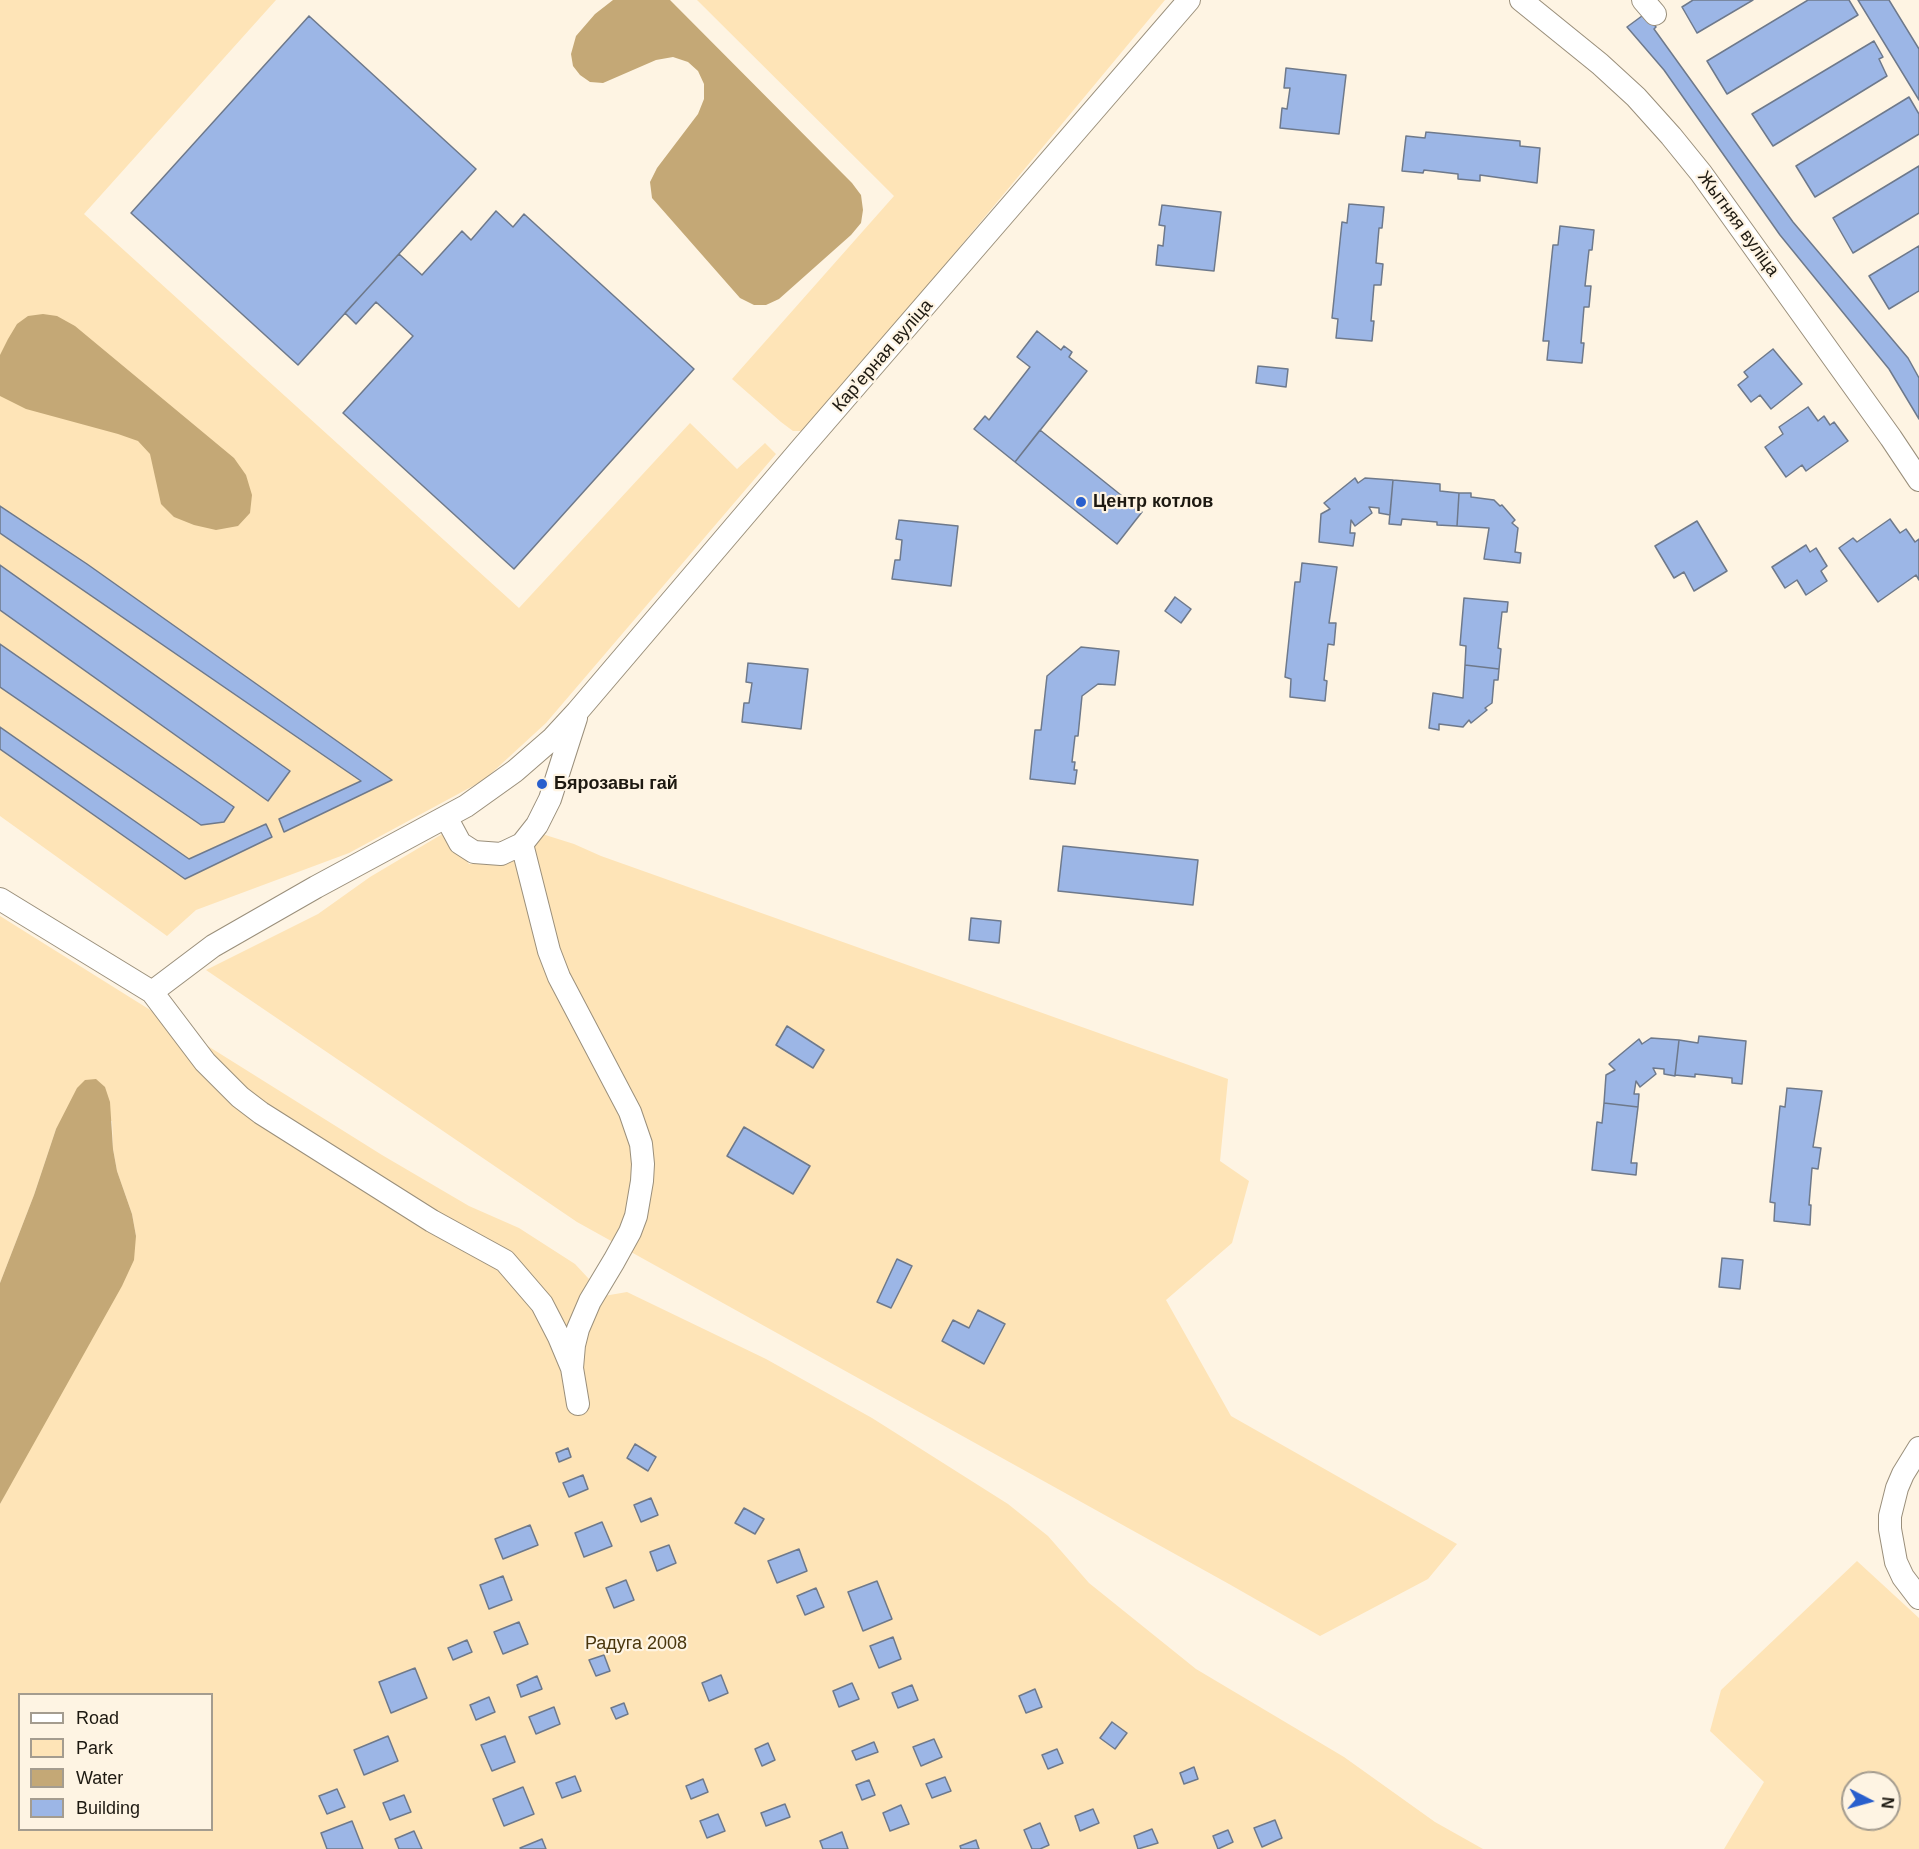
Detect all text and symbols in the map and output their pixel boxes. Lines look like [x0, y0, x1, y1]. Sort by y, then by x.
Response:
street label: Жытняя вуліца [1693, 167, 1783, 281]
street label: Карʼерная вуліца [828, 295, 938, 417]
place label: Центр котлов [1093, 491, 1213, 513]
marker: Центр котлов [1074, 495, 1088, 509]
place label: Бярозавы гай [554, 773, 678, 795]
marker: Бярозавы гай [535, 777, 549, 791]
park label: Радуга 2008 [585, 1633, 687, 1655]
legend [18, 1693, 213, 1831]
text: Road [76, 1708, 119, 1728]
text: Park [76, 1738, 113, 1758]
text: Water [76, 1768, 123, 1788]
north arrow [1841, 1771, 1901, 1831]
text: N [1878, 1796, 1896, 1809]
text: Building [76, 1798, 140, 1818]

